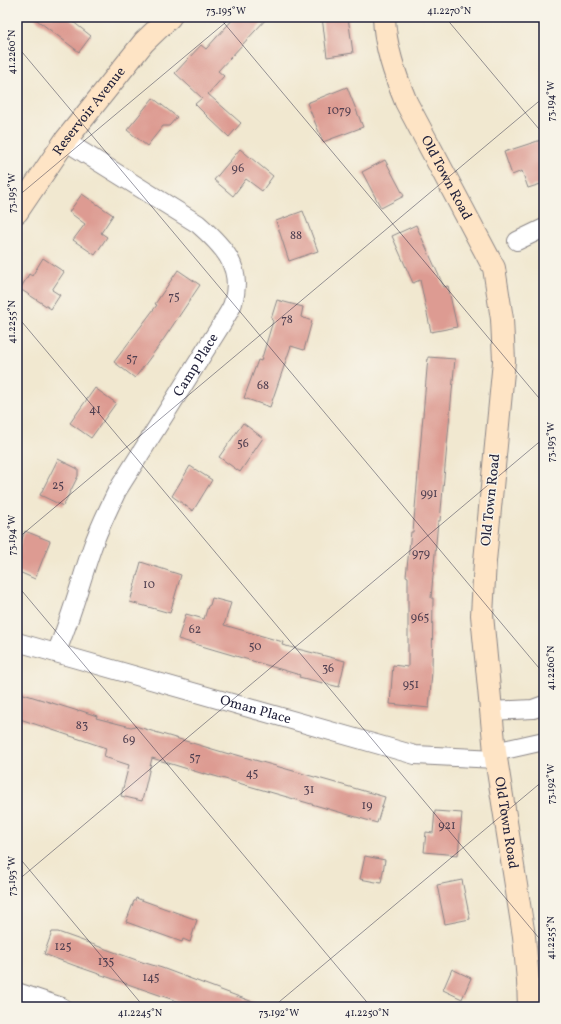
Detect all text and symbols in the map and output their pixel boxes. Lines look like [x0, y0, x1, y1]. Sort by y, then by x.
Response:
text: 73.195°W [206, 4, 246, 18]
text: 41.2270°N [427, 4, 472, 18]
text: 41.2260°N [5, 29, 19, 74]
street label: Reservoir Avenue [48, 63, 130, 159]
text: 73.194°W [544, 81, 558, 121]
house number: 1079 [327, 103, 351, 119]
street label: Old Town Road [416, 132, 476, 223]
house number: 96 [232, 161, 244, 177]
text: 73.195°W [5, 173, 19, 213]
house number: 88 [290, 228, 302, 244]
house number: 75 [168, 289, 180, 305]
text: 41.2255°N [5, 300, 19, 344]
house number: 78 [281, 312, 293, 328]
street label: Camp Place [169, 329, 223, 400]
house number: 57 [126, 351, 138, 367]
house number: 68 [257, 378, 269, 394]
house number: 41 [89, 402, 101, 418]
text: 73.193°W [544, 422, 558, 462]
house number: 56 [237, 436, 249, 452]
street label: Old Town Road [477, 453, 505, 547]
house number: 25 [52, 478, 64, 494]
house number: 991 [420, 486, 438, 502]
text: 73.194°W [5, 515, 19, 555]
house number: 979 [412, 546, 430, 562]
house number: 10 [143, 577, 155, 593]
house number: 965 [411, 610, 429, 626]
house number: 62 [189, 622, 201, 638]
house number: 50 [249, 639, 261, 655]
text: 41.2260°N [544, 645, 558, 690]
house number: 36 [322, 661, 334, 677]
house number: 951 [403, 677, 419, 693]
street label: Oman Place [218, 691, 294, 729]
house number: 83 [76, 718, 88, 734]
house number: 69 [123, 732, 135, 748]
house number: 57 [189, 750, 201, 766]
text: 73.192°W [544, 764, 558, 804]
house number: 45 [246, 766, 259, 782]
street label: Old Town Road [490, 775, 523, 870]
house number: 31 [304, 782, 314, 798]
house number: 19 [362, 798, 372, 814]
house number: 921 [438, 818, 456, 834]
text: 73.193°W [5, 856, 19, 896]
text: 41.2255°N [544, 916, 558, 960]
house number: 125 [55, 939, 72, 955]
house number: 135 [98, 954, 115, 970]
house number: 145 [142, 970, 160, 986]
text: 41.2245°N [118, 1006, 163, 1020]
text: 73.192°W [259, 1006, 299, 1020]
text: 41.2250°N [345, 1006, 390, 1020]

